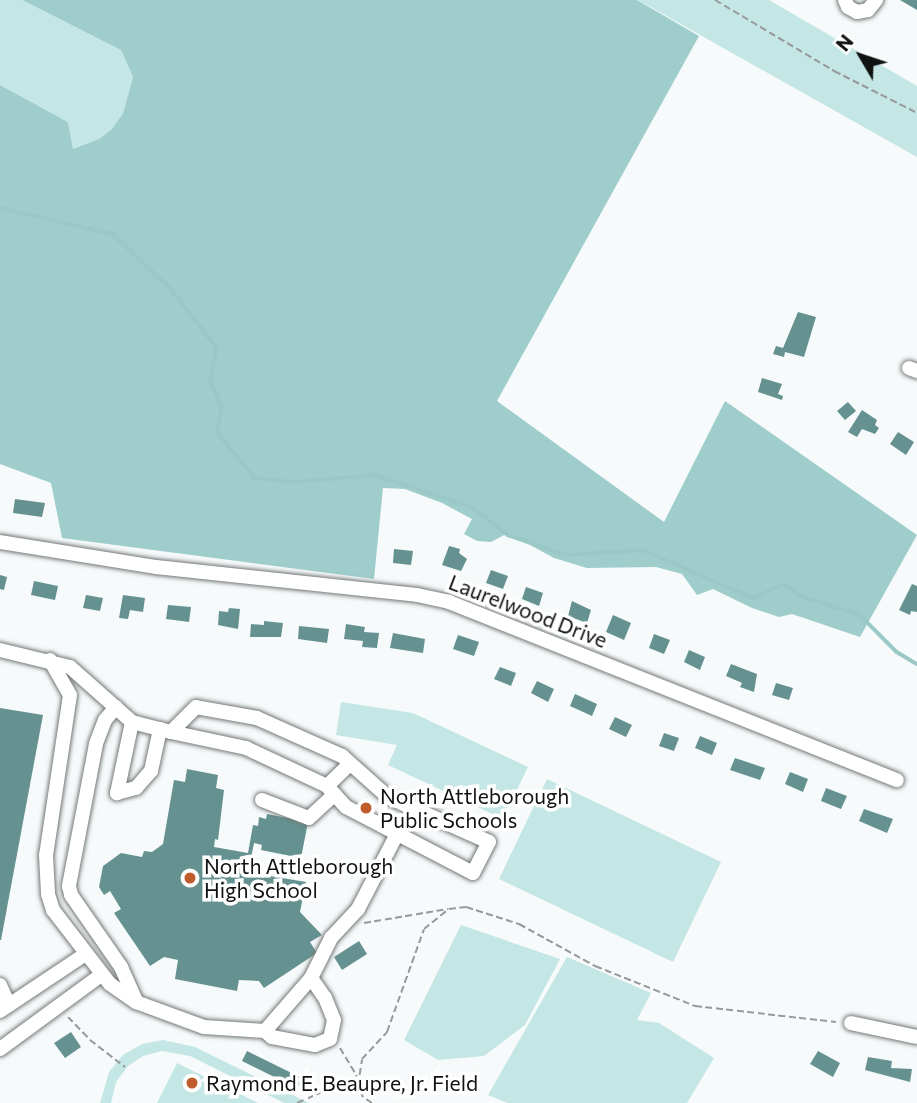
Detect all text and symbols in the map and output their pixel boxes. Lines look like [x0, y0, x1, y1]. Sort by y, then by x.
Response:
north arrow [826, 21, 896, 91]
text: N [831, 30, 858, 55]
street label: Laurelwood Drive [445, 569, 611, 653]
place label: North Attleborough Public Schools [380, 783, 569, 833]
marker: North Attleborough Public Schools [358, 800, 374, 816]
place label: North Attleborough High School [204, 853, 393, 903]
marker: North Attleborough High School [182, 870, 198, 886]
place label: Raymond E. Beaupre, Jr. Field [206, 1070, 478, 1096]
marker: Raymond E. Beaupre, Jr. Field [184, 1075, 200, 1091]

